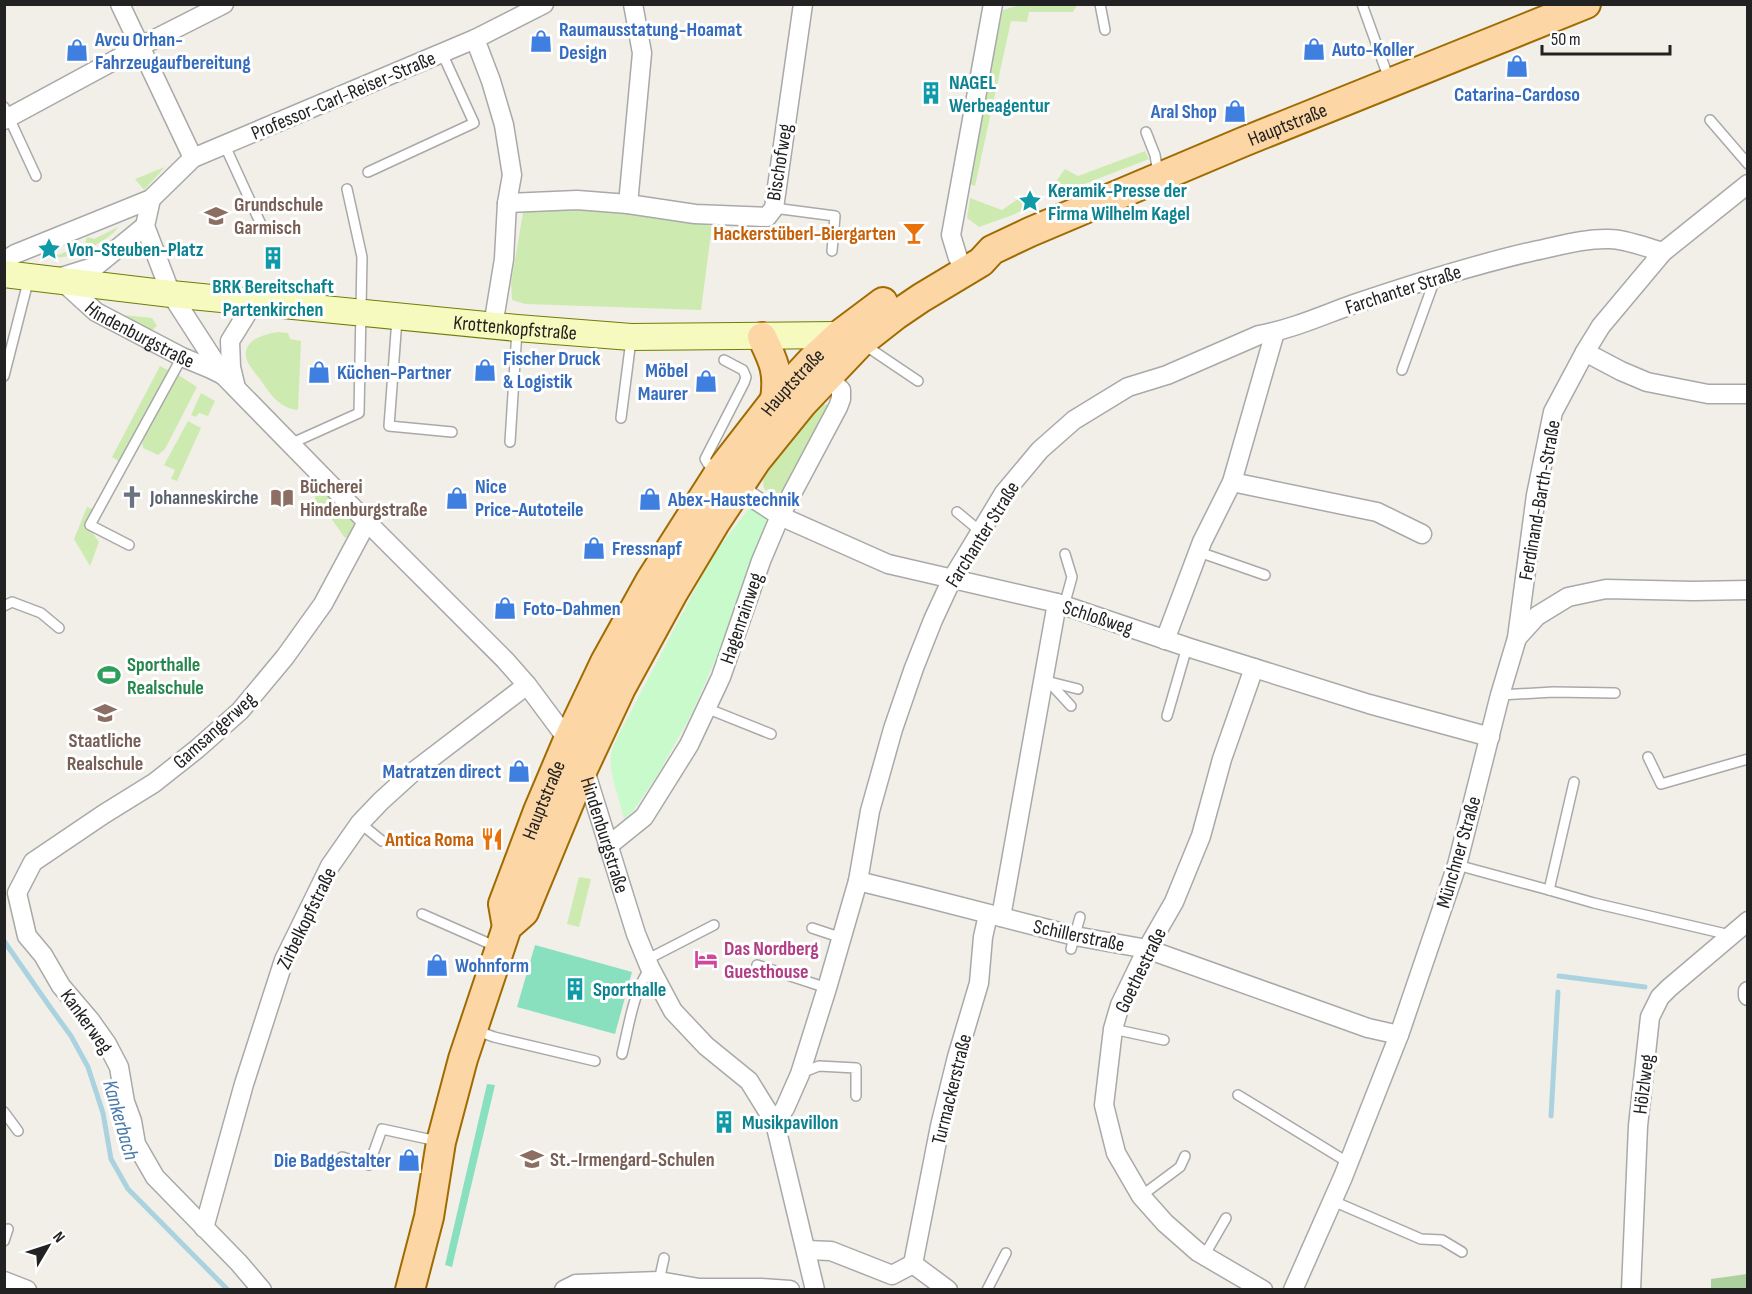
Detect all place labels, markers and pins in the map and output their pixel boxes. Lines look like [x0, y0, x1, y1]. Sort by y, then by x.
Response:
place label: Raumausstatung-Hoamat Design [559, 18, 742, 65]
place label: Avcu Orhan- Fahrzeugaufbereitung [94, 28, 251, 75]
shop icon: Raumausstatung-Hoamat Design [528, 28, 554, 54]
shop icon: Auto-Koller [1301, 36, 1327, 62]
shop icon: Avcu Orhan- Fahrzeugaufbereitung [64, 37, 90, 63]
place label: Auto-Koller [1331, 38, 1414, 62]
shop icon: Catarina-Cardoso [1504, 53, 1530, 79]
place label: NAGEL Werbeagentur [949, 71, 1050, 118]
building icon: NAGEL Werbeagentur [918, 80, 944, 106]
place label: Catarina-Cardoso [1454, 83, 1580, 107]
shop icon: Aral Shop [1222, 98, 1248, 124]
place label: Aral Shop [1150, 100, 1217, 124]
place label: Keramik-Presse der Firma Wilhelm Kagel [1048, 179, 1190, 226]
place icon: Keramik-Presse der Firma Wilhelm Kagel [1017, 188, 1043, 214]
place label: Grundschule Garmisch [234, 193, 323, 240]
school or university icon: Grundschule Garmisch [203, 203, 229, 229]
bar icon: Hackerstüberl-Biergarten [901, 220, 927, 246]
place label: Hackerstüberl-Biergarten [713, 222, 896, 246]
place icon: Von-Steuben-Platz [36, 236, 62, 262]
place label: Von-Steuben-Platz [67, 238, 204, 262]
building icon: BRK Bereitschaft Partenkirchen [260, 245, 286, 271]
place label: BRK Bereitschaft Partenkirchen [212, 275, 334, 322]
place label: Fischer Druck & Logistik [503, 347, 601, 394]
shop icon: Fischer Druck & Logistik [472, 357, 498, 383]
shop icon: Küchen-Partner [306, 359, 332, 385]
place label: Möbel Maurer [638, 359, 688, 406]
place label: Küchen-Partner [337, 361, 451, 385]
shop icon: Möbel Maurer [693, 368, 719, 394]
place label: Bücherei Hindenburgstraße [300, 475, 427, 522]
place label: Nice Price-Autoteile [475, 475, 584, 522]
church icon: Johanneskirche [119, 484, 145, 510]
library icon: Bücherei Hindenburgstraße [269, 485, 295, 511]
shop icon: Nice Price-Autoteile [444, 485, 470, 511]
place label: Johanneskirche [149, 486, 259, 510]
shop icon: Abex-Haustechnik [637, 486, 663, 512]
place label: Abex-Haustechnik [667, 488, 800, 512]
shop icon: Fressnapf [581, 535, 607, 561]
place label: Fressnapf [612, 537, 683, 561]
shop icon: Foto-Dahmen [492, 595, 518, 621]
place label: Foto-Dahmen [523, 597, 621, 621]
place label: Sporthalle Realschule [127, 653, 204, 700]
sports icon: Sporthalle Realschule [96, 662, 122, 688]
school or university icon: Staatliche Realschule [92, 700, 118, 726]
place label: Staatliche Realschule [67, 729, 143, 776]
shop icon: Matratzen direct [506, 758, 532, 784]
place label: Matratzen direct [383, 760, 501, 784]
restaurant icon: Antica Roma [479, 826, 505, 852]
place label: Antica Roma [384, 828, 474, 852]
place label: Das Nordberg Guesthouse [724, 937, 819, 984]
hotel icon: Das Nordberg Guesthouse [693, 946, 719, 972]
shop icon: Wohnform [424, 952, 450, 978]
place label: Wohnform [455, 954, 529, 978]
building icon: Sporthalle [562, 976, 588, 1002]
place label: Sporthalle [593, 978, 666, 1002]
building icon: Musikpavillon [711, 1109, 737, 1135]
place label: Musikpavillon [742, 1111, 838, 1135]
school or university icon: St.-Irmengard-Schulen [519, 1146, 545, 1172]
shop icon: Die Badgestalter [396, 1147, 422, 1173]
place label: St.-Irmengard-Schulen [550, 1148, 715, 1172]
place label: Die Badgestalter [274, 1149, 391, 1173]

